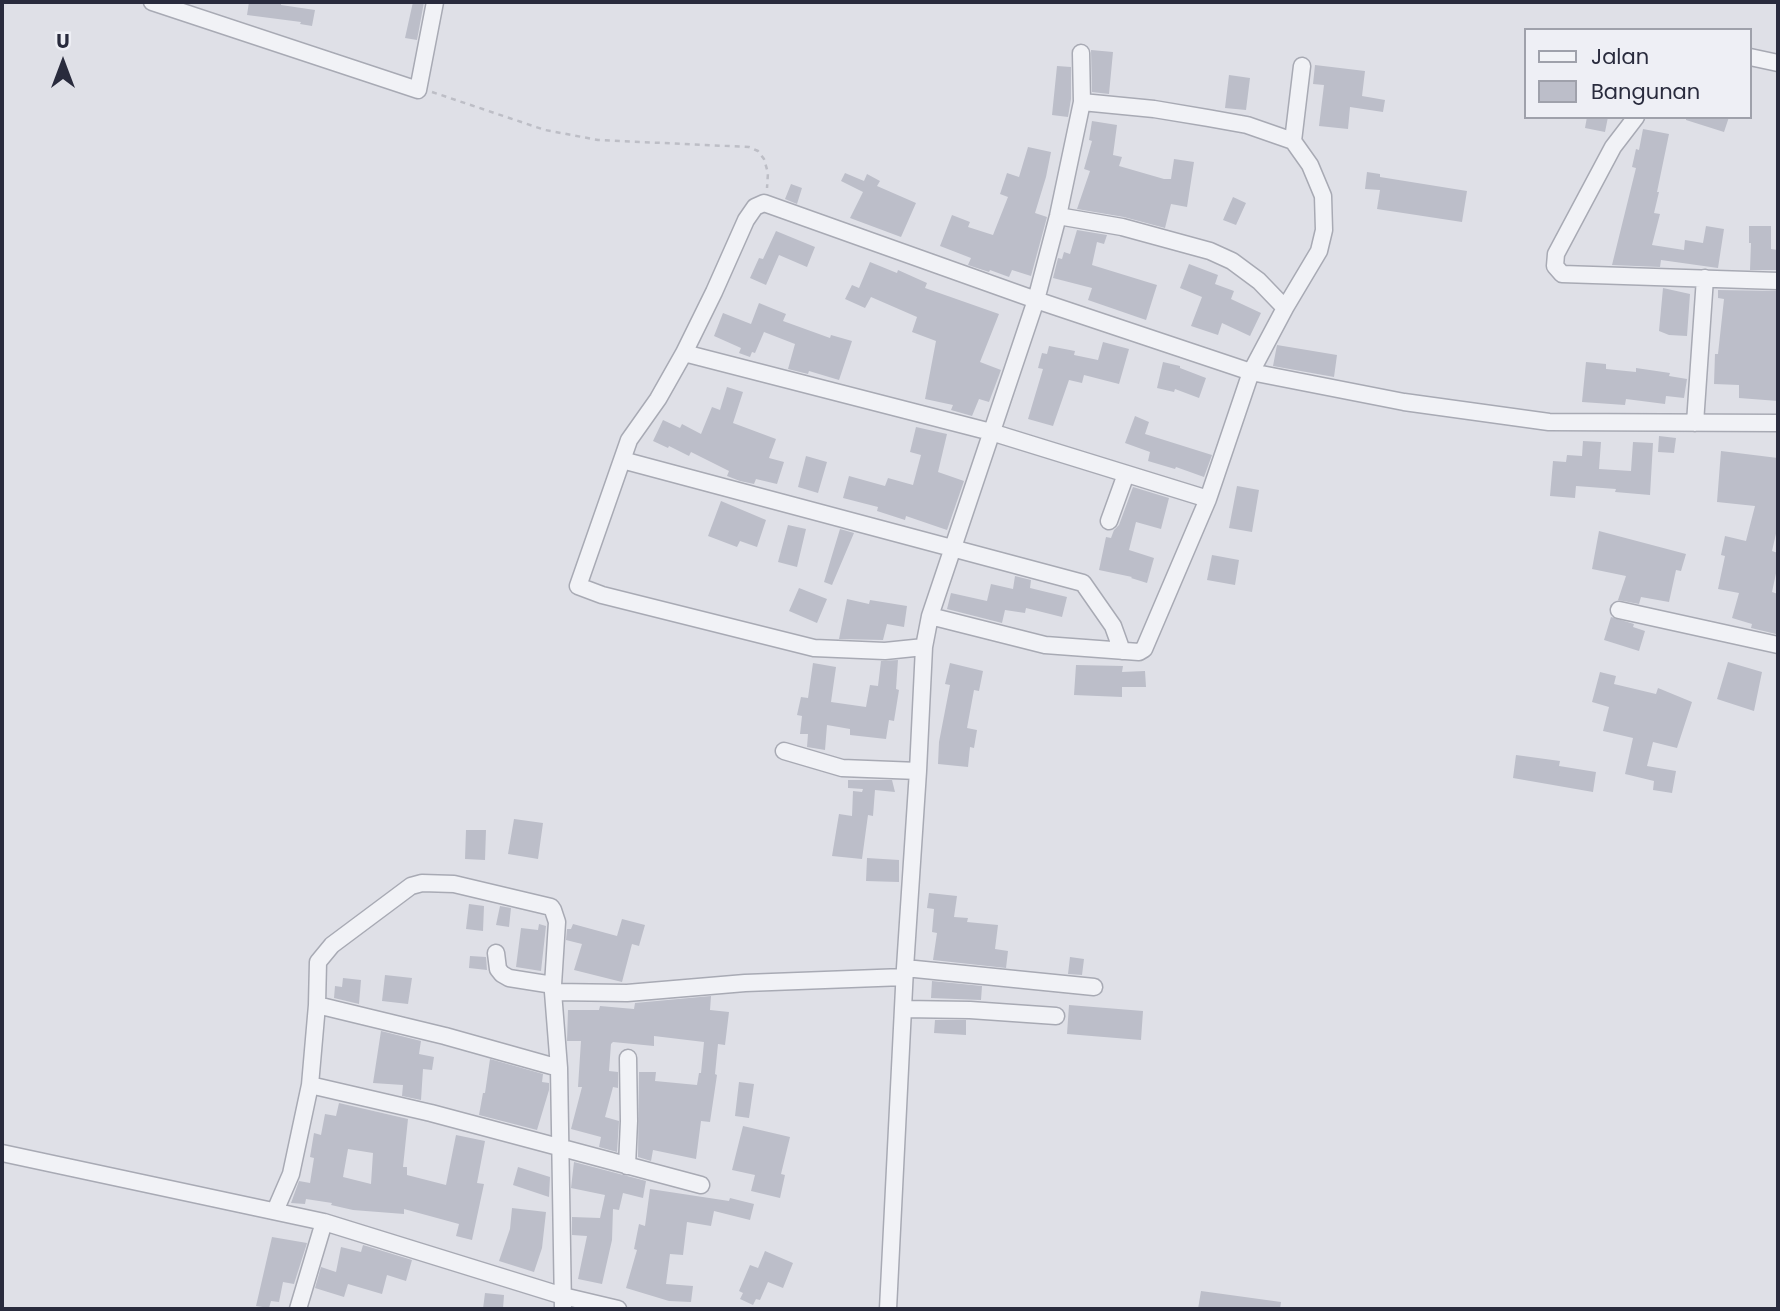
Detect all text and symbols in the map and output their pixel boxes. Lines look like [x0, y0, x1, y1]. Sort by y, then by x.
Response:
north arrow [28, 28, 98, 98]
text: U [56, 28, 70, 55]
legend [1524, 28, 1752, 119]
text: Jalan [1591, 42, 1649, 71]
text: Bangunan [1591, 77, 1700, 106]

